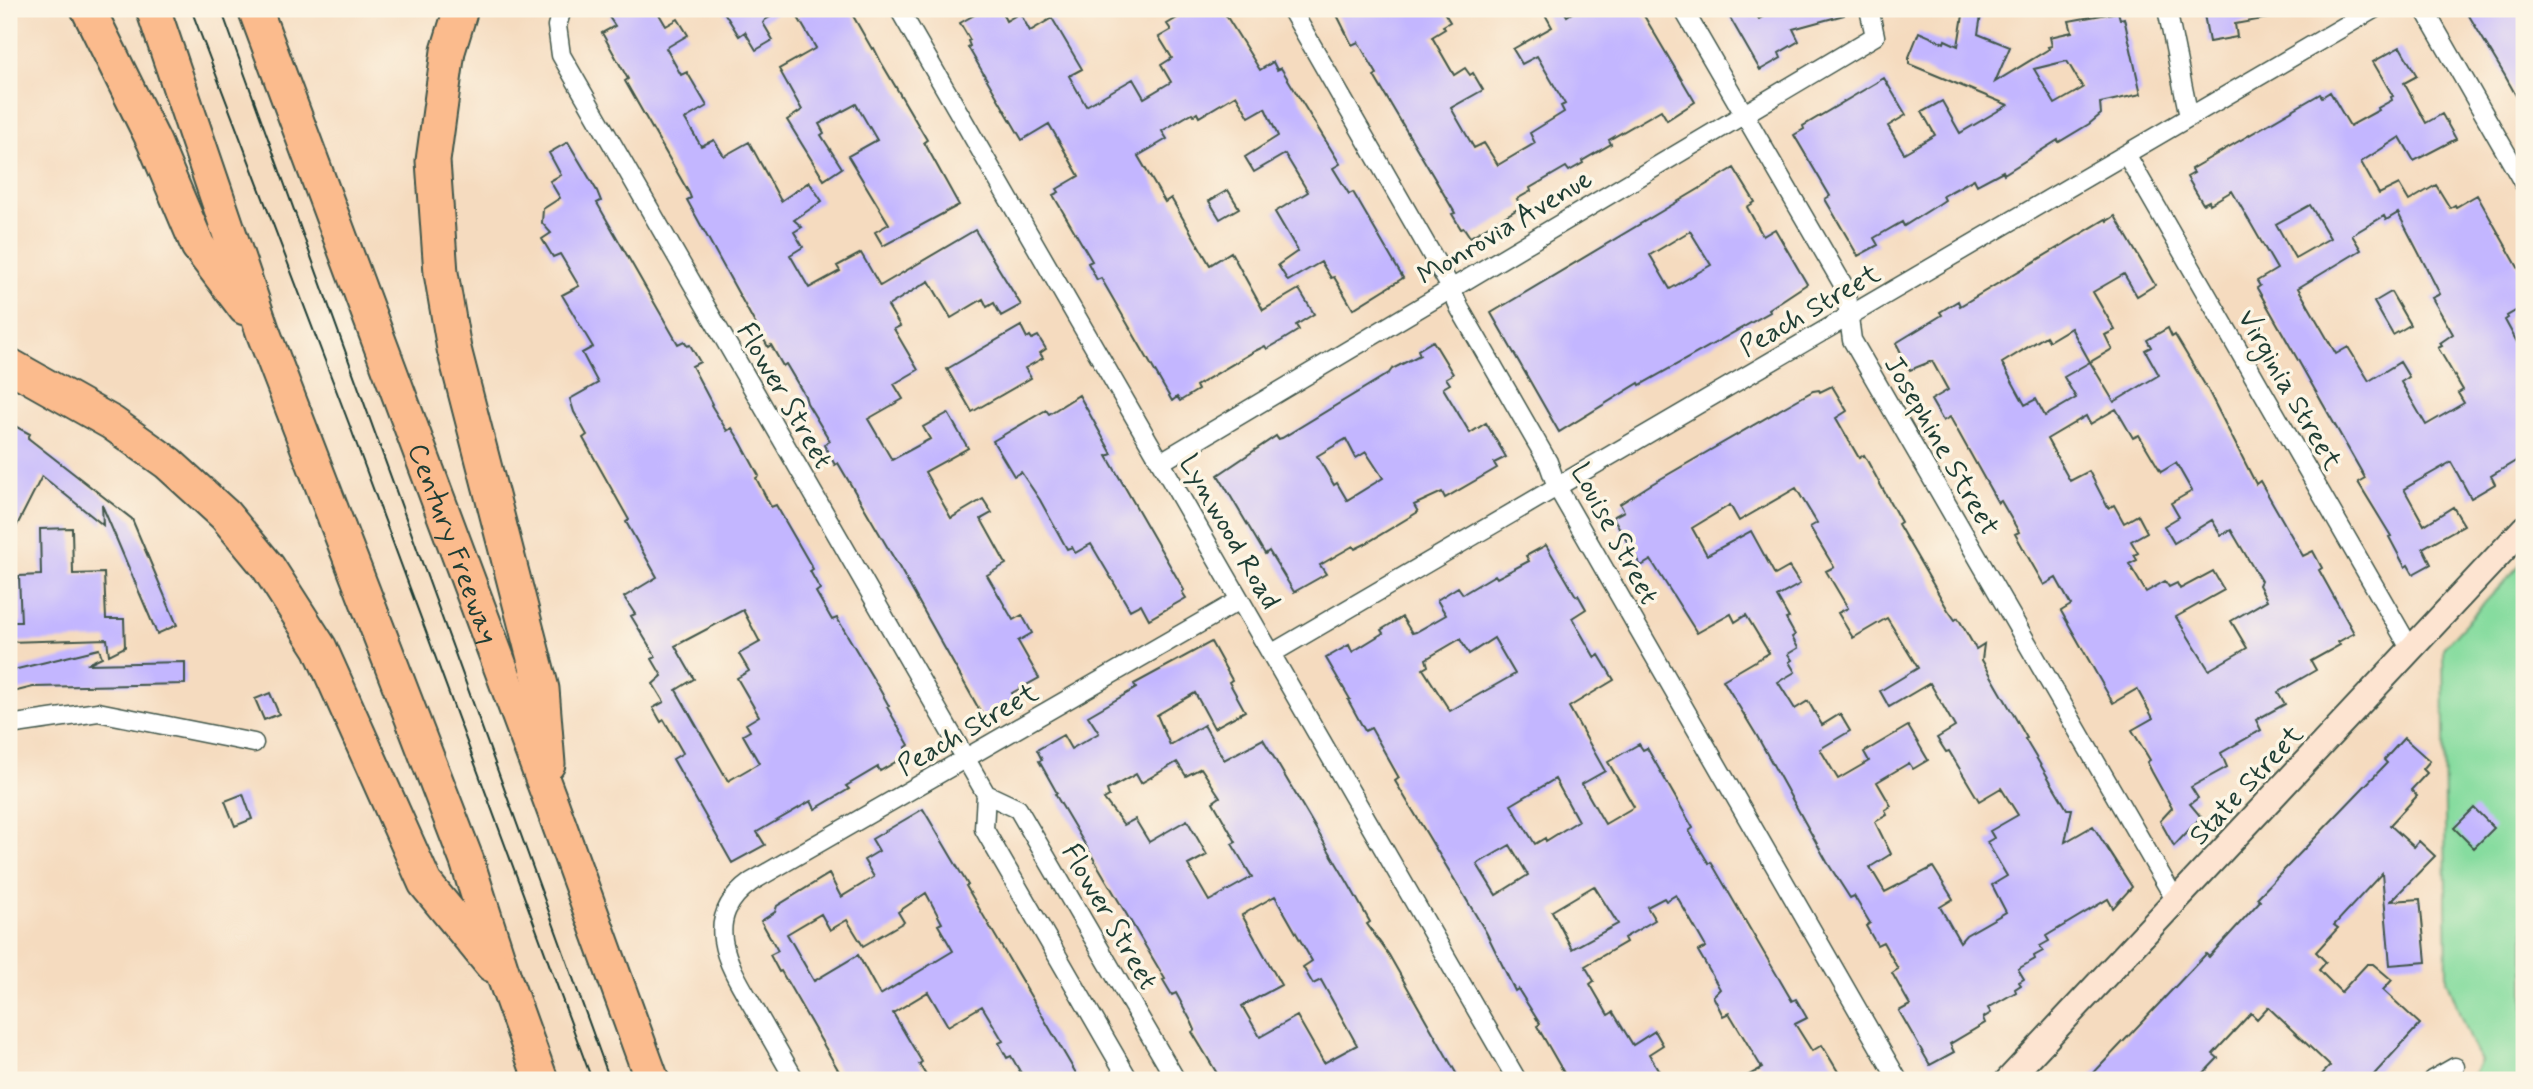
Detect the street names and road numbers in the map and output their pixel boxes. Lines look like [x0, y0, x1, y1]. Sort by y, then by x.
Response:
street label: Monrovia Avenue [1411, 161, 1600, 295]
street label: Peach Street [1733, 256, 1888, 366]
street label: Virginia Street [2226, 303, 2350, 479]
street label: Flower Street [727, 316, 841, 476]
street label: Josephine Street [1874, 349, 2007, 543]
street label: Century Freeway [398, 439, 506, 649]
street label: Lynwood Road [1169, 448, 1288, 617]
street label: Louise Street [1561, 457, 1667, 611]
street label: Peach Street [891, 675, 1046, 785]
street label: State Street [2181, 717, 2313, 854]
street label: Flower Street [1052, 837, 1166, 997]

